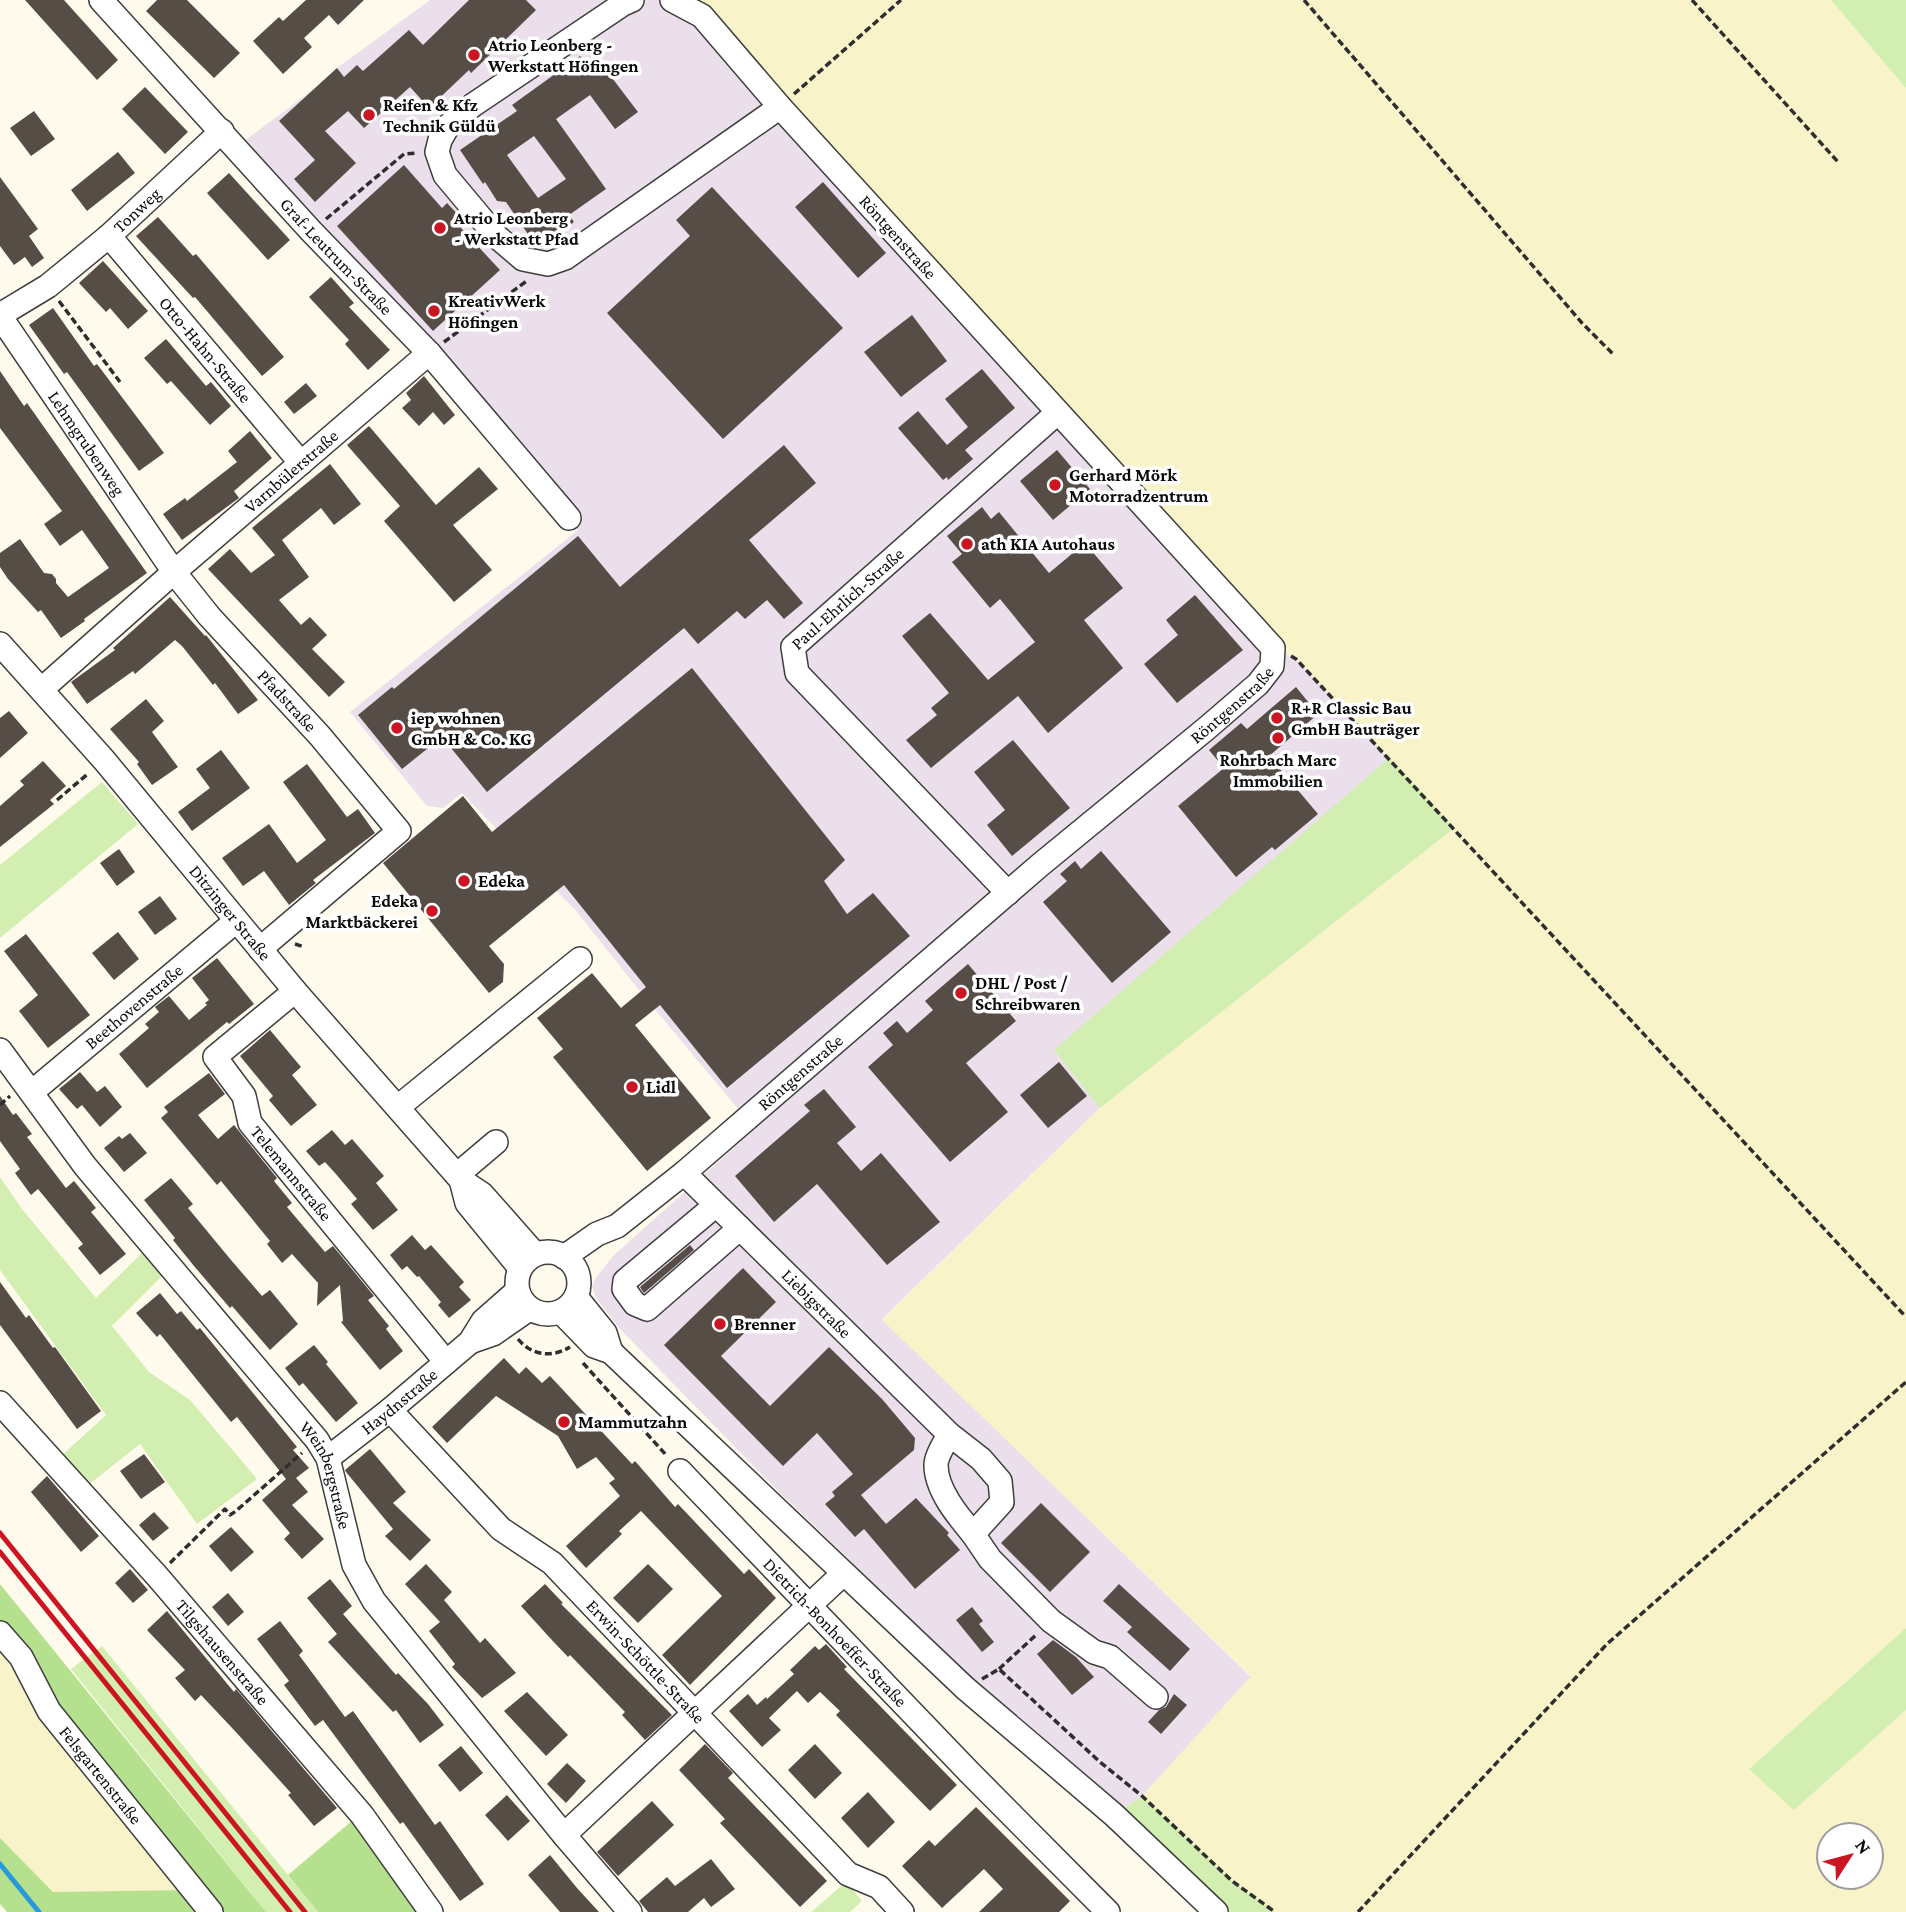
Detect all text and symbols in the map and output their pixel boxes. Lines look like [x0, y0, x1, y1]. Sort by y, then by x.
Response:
place label: Atrio Leonberg - Werkstatt Höfingen [487, 35, 639, 76]
marker: Atrio Leonberg - Werkstatt Höfingen [466, 47, 482, 63]
place label: Reifen & Kfz Technik Güldü [383, 95, 496, 136]
marker: Reifen & Kfz Technik Güldü [361, 107, 377, 123]
street label: Tonweg [109, 183, 165, 237]
street label: Röntgenstraße [855, 191, 941, 283]
street label: Graf-Leutrum-Straße [276, 194, 397, 319]
place label: Atrio Leonberg - Werkstatt Pfad [453, 208, 579, 249]
marker: Atrio Leonberg - Werkstatt Pfad [432, 220, 448, 236]
place label: KreativWerk Höfingen [448, 291, 545, 332]
street label: Otto-Hahn-Straße [155, 293, 256, 407]
marker: KreativWerk Höfingen [426, 303, 442, 319]
street label: Lehmgrubenweg [44, 387, 129, 500]
street label: Varnbülerstraße [240, 426, 342, 517]
place label: Gerhard Mörk Motorradzentrum [1069, 465, 1209, 506]
marker: Gerhard Mörk Motorradzentrum [1047, 477, 1063, 493]
place label: ath KIA Autohaus [981, 534, 1115, 554]
marker: ath KIA Autohaus [959, 536, 975, 552]
street label: Paul-Ehrlich-Straße [787, 544, 908, 654]
street label: Röntgenstraße [1186, 662, 1278, 748]
street label: Pfadstraße [254, 665, 321, 736]
place label: R+R Classic Bau GmbH Bauträger [1291, 698, 1420, 739]
place label: iep wohnen GmbH & Co. KG [411, 708, 532, 749]
marker: R+R Classic Bau GmbH Bauträger [1269, 710, 1285, 726]
marker: iep wohnen GmbH & Co. KG [389, 720, 405, 736]
marker: Rohrbach Marc Immobilien [1270, 730, 1286, 746]
place label: Rohrbach Marc Immobilien [1219, 750, 1337, 791]
street label: Ditzinger Straße [185, 861, 276, 965]
place label: Edeka [478, 871, 525, 891]
marker: Edeka [456, 873, 472, 889]
place label: Edeka Marktbäckerei [306, 891, 419, 932]
marker: Edeka Marktbäckerei [424, 903, 440, 919]
street label: Beethovenstraße [81, 960, 187, 1053]
place label: DHL / Post / Schreibwaren [975, 973, 1081, 1014]
marker: DHL / Post / Schreibwaren [953, 985, 969, 1001]
street label: Röntgenstraße [754, 1030, 847, 1115]
place label: Lidl [646, 1077, 676, 1097]
marker: Lidl [624, 1079, 640, 1095]
street label: Telemannstraße [246, 1122, 336, 1225]
street label: Liebigstraße [778, 1265, 855, 1342]
place label: Brenner [734, 1314, 796, 1334]
marker: Brenner [712, 1316, 728, 1332]
street label: Haydnstraße [357, 1364, 441, 1439]
place label: Mammutzahn [578, 1412, 688, 1432]
marker: Mammutzahn [556, 1414, 572, 1430]
street label: Weinbergstraße [295, 1417, 355, 1531]
street label: Dietrich-Bonhoeffer-Straße [759, 1554, 911, 1711]
street label: Tilgshausenstraße [172, 1595, 273, 1709]
street label: Erwin-Schöttle-Straße [582, 1596, 709, 1727]
street label: Felsgartenstraße [55, 1722, 146, 1828]
north arrow [1815, 1821, 1885, 1891]
text: N [1851, 1835, 1876, 1858]

